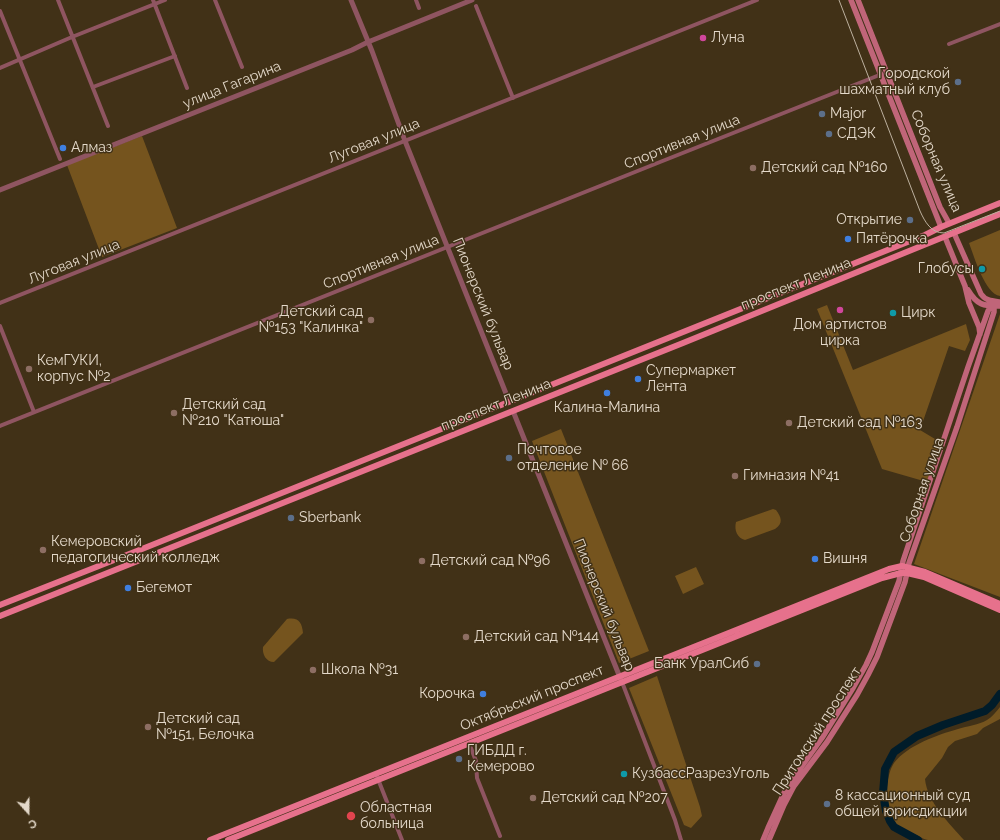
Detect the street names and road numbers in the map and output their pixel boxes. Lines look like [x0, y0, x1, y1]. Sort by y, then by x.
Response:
street label: улица Гагарина [181, 58, 283, 112]
street label: Соборная улица [907, 107, 965, 215]
street label: Спортивная улица [622, 111, 742, 173]
street label: Луговая улица [326, 115, 422, 167]
street label: Спортивная улица [321, 231, 441, 293]
street label: Пионерский бульвар [449, 235, 517, 373]
street label: Луговая улица [26, 236, 122, 288]
street label: проспект Ленина [739, 254, 853, 314]
street label: проспект Ленина [439, 375, 553, 435]
street label: Соборная улица [896, 435, 948, 545]
street label: Пионерский бульвар [570, 536, 638, 674]
street label: Октябрьский проспект [458, 661, 606, 735]
street label: Притомский проспект [769, 664, 865, 798]

